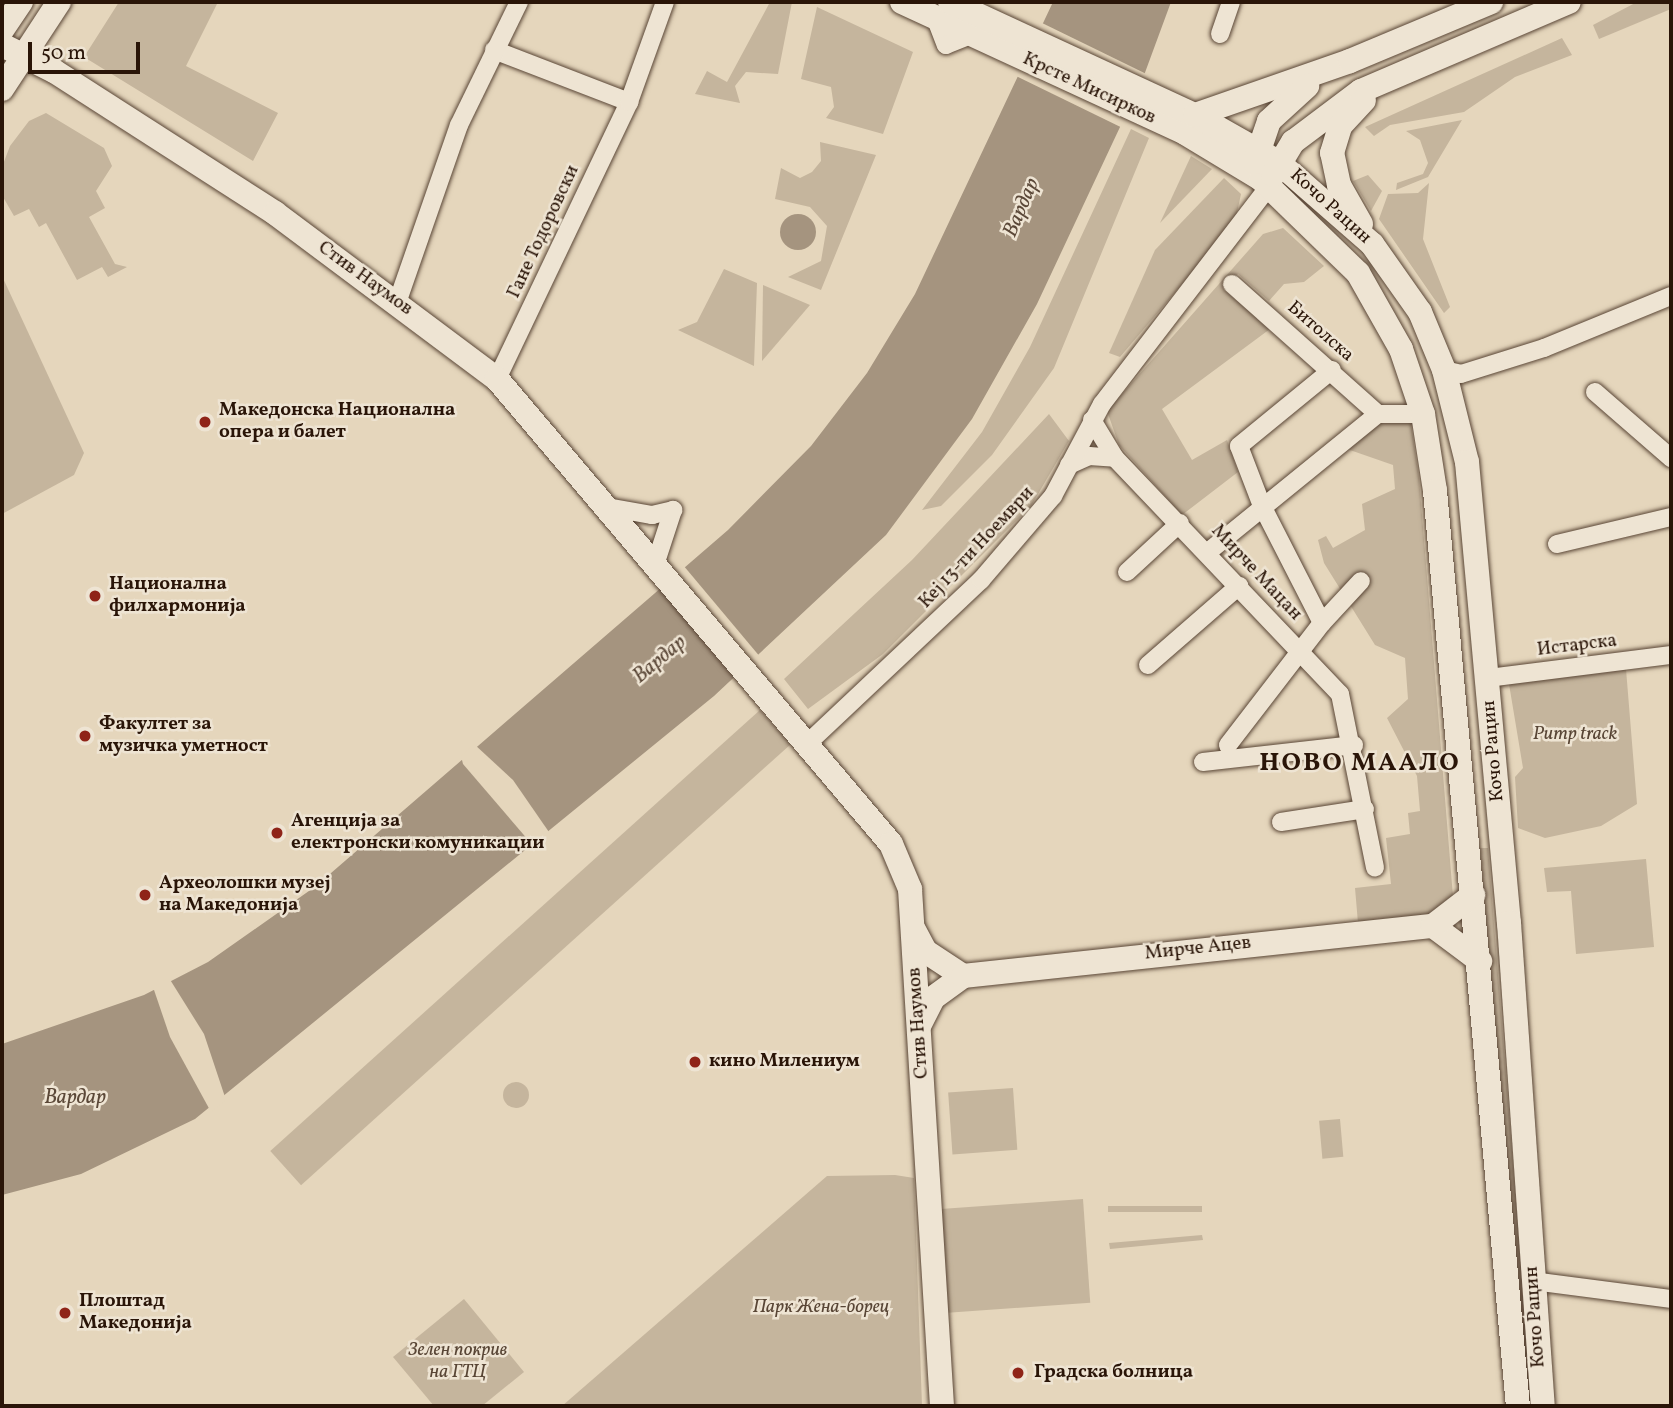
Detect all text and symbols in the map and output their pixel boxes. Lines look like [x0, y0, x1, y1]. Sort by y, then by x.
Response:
scale bar [32, 28, 144, 72]
text: 50 m [41, 39, 86, 68]
street label: Крсте Мисирков [1019, 48, 1159, 130]
street label: Гане Тодоровски [503, 162, 585, 302]
street label: Кочо Рацин [1285, 164, 1375, 250]
water label: Вардар [998, 175, 1046, 241]
street label: Стив Наумов [313, 237, 417, 321]
street label: Битолска [1282, 297, 1358, 367]
place label: Македонска Национална опера и балет [219, 400, 455, 444]
marker: Македонска Национална опера и балет [197, 414, 213, 430]
street label: Кеј 13-ти Ноември [915, 482, 1039, 614]
street label: Мирче Мацан [1206, 520, 1306, 626]
place label: Национална филхармонија [109, 574, 246, 618]
marker: Национална филхармонија [87, 588, 103, 604]
street label: Истарска [1536, 630, 1618, 662]
water label: Вардар [628, 631, 692, 689]
street label: Кочо Рацин [1478, 699, 1510, 803]
place label: Факултет за музичка уметност [99, 714, 268, 758]
park label: Pump track [1533, 724, 1617, 746]
marker: Факултет за музичка уметност [77, 728, 93, 744]
district label: НОВО МААЛО [1260, 748, 1460, 780]
place label: Агенција за електронски комуникации [291, 811, 544, 855]
marker: Агенција за електронски комуникации [269, 825, 285, 841]
place label: Археолошки музеј на Македонија [159, 873, 330, 917]
marker: Археолошки музеј на Македонија [137, 887, 153, 903]
street label: Мирче Ацев [1144, 932, 1252, 966]
street label: Стив Наумов [904, 966, 934, 1080]
place label: кино Милениум [709, 1051, 860, 1073]
marker: кино Милениум [687, 1054, 703, 1070]
water label: Вардар [44, 1085, 106, 1111]
street label: Кочо Рацин [1521, 1265, 1551, 1369]
place label: Плоштад Македонија [79, 1291, 192, 1335]
park label: Парк Жена-борец [753, 1297, 889, 1319]
marker: Плоштад Македонија [57, 1305, 73, 1321]
park label: Зелен покрив на ГТЦ [409, 1340, 507, 1384]
place label: Градска болница [1034, 1362, 1193, 1384]
marker: Градска болница [1008, 1363, 1028, 1383]

